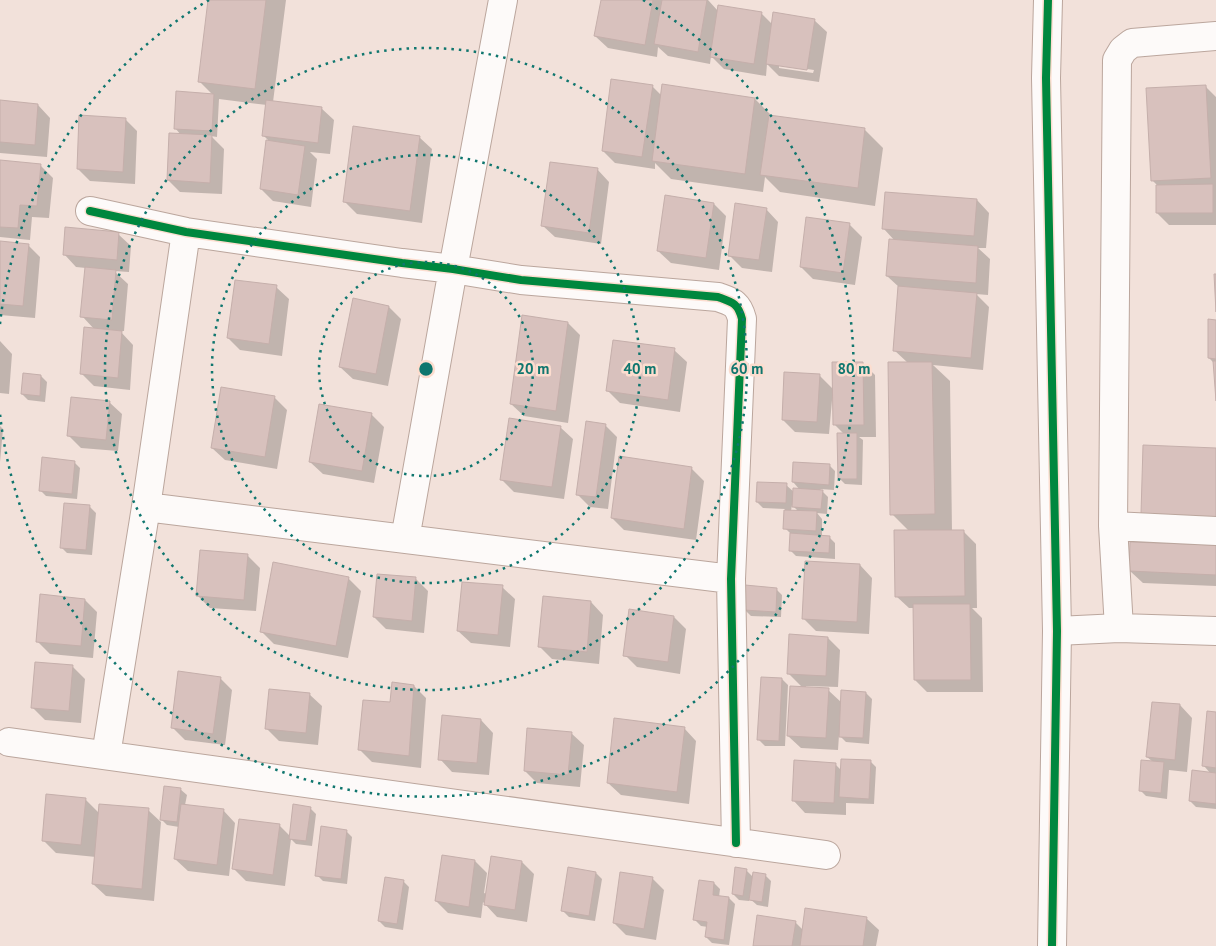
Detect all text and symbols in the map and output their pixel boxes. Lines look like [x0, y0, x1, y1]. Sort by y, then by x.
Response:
text: 20 m [517, 359, 549, 378]
text: 40 m [624, 359, 656, 378]
text: 60 m [731, 359, 763, 378]
text: 80 m [838, 359, 870, 378]
centre of rings [417, 360, 435, 378]

